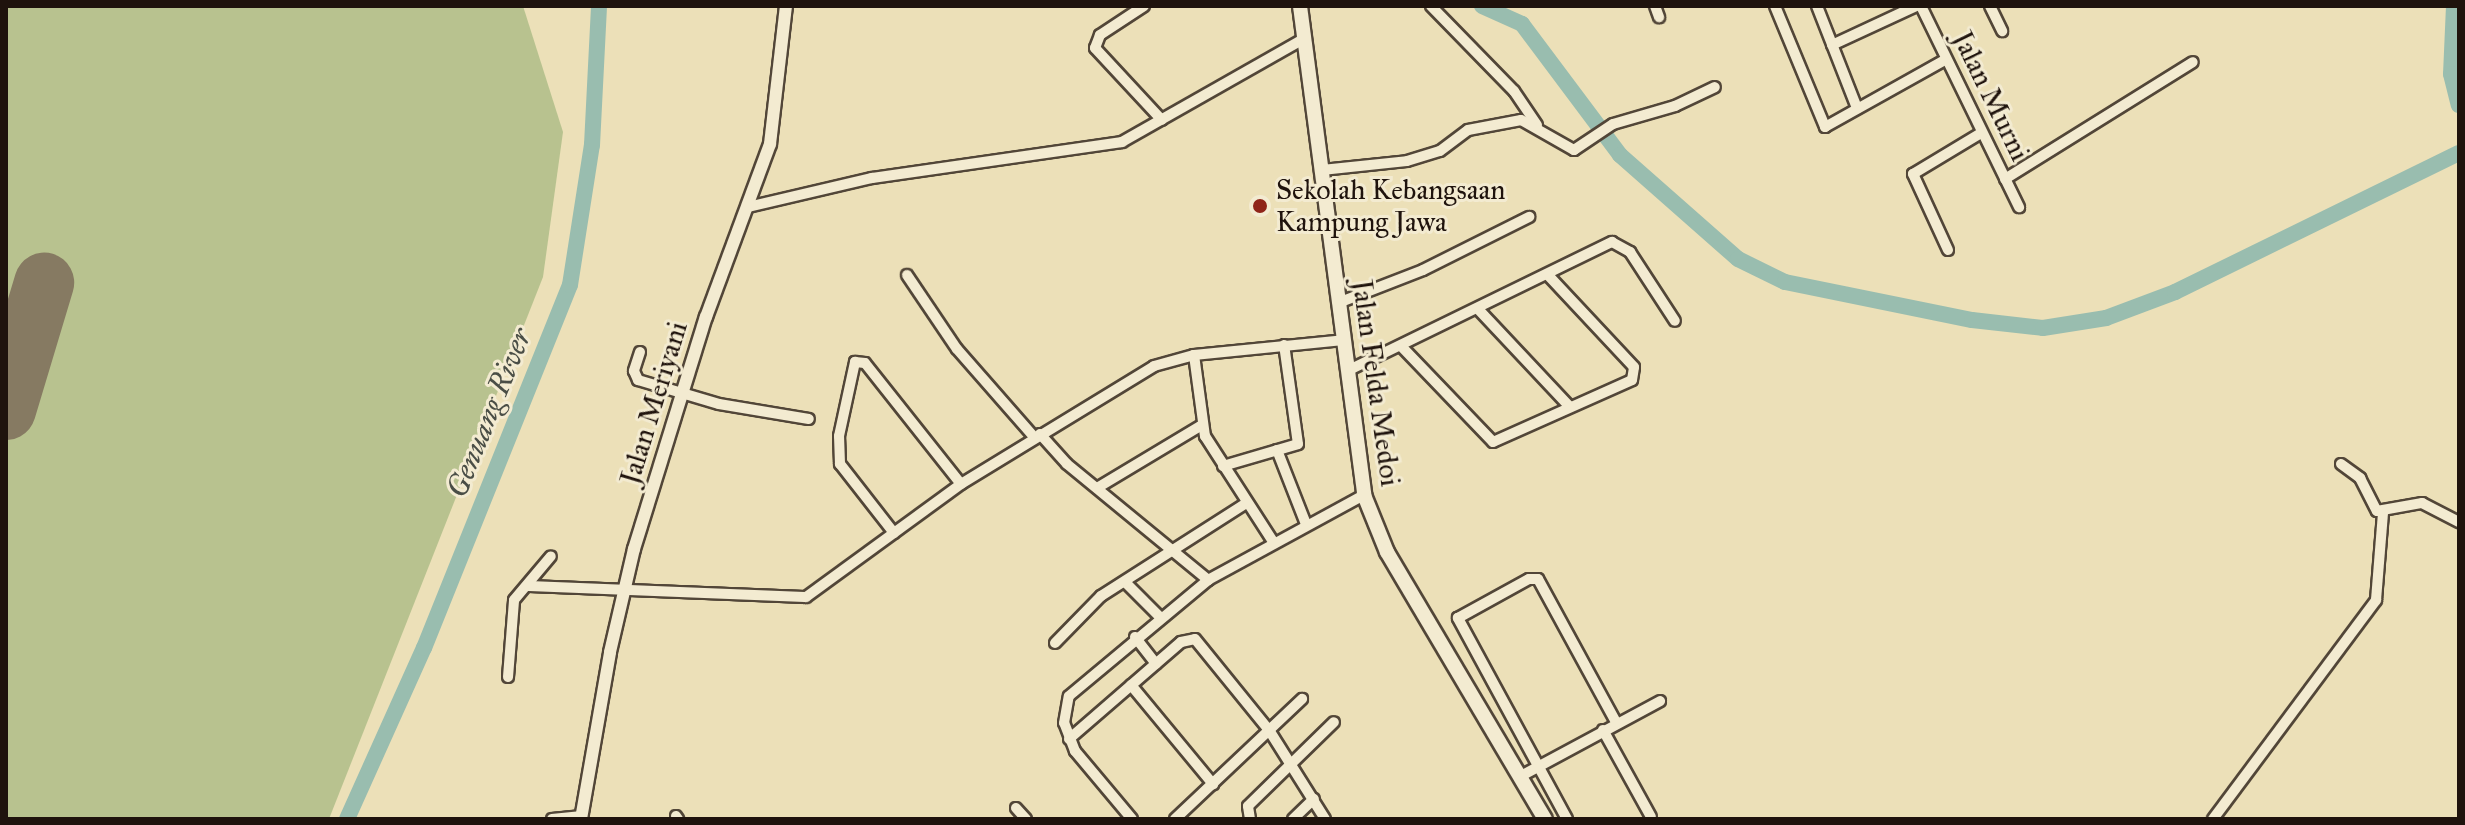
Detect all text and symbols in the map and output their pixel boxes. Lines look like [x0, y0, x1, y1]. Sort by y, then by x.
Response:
street label: Jalan Murni [1945, 26, 2037, 166]
place label: Sekolah Kebangsaan Kampung Jawa [1276, 173, 1505, 239]
marker: Sekolah Kebangsaan Kampung Jawa [1251, 197, 1269, 215]
street label: Jalan Felda Medoi [1345, 278, 1407, 488]
street label: Jalan Meriyani [613, 317, 695, 489]
water label: Genuang River [439, 323, 539, 503]

